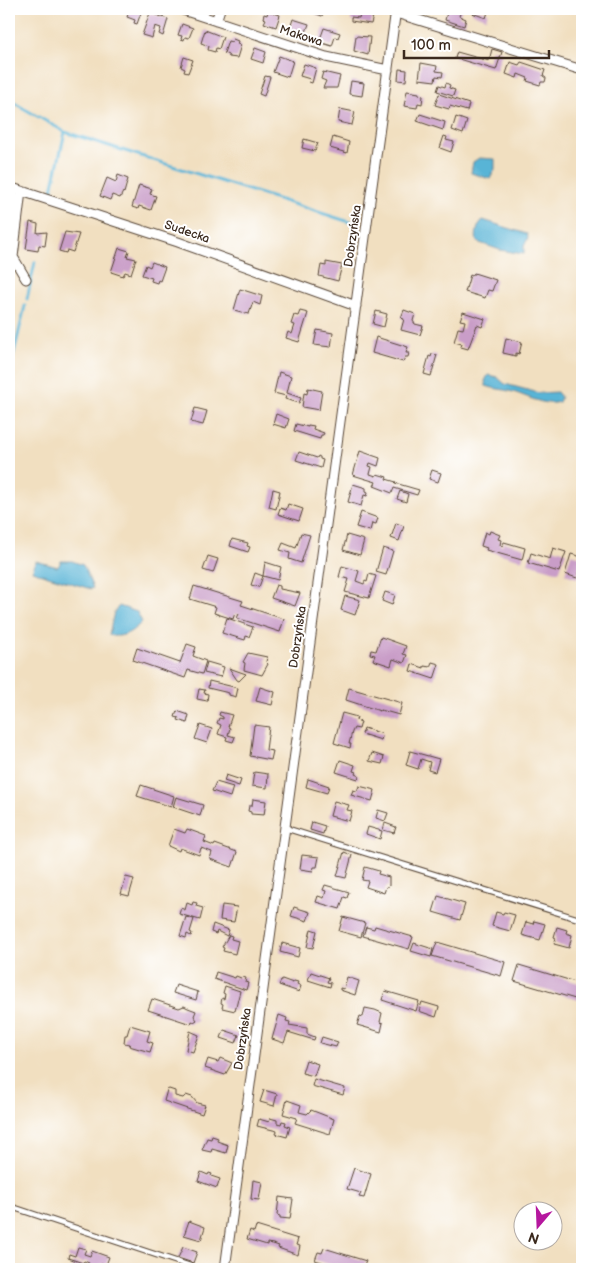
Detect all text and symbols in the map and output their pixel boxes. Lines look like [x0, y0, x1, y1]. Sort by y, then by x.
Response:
street label: Makowa [278, 22, 325, 50]
scale bar [404, 28, 548, 60]
text: 100 m [411, 36, 451, 55]
street label: Dobrzyńska [341, 204, 365, 268]
street label: Sudecka [162, 217, 212, 247]
street label: Dobrzyńska [286, 605, 310, 669]
street label: Dobrzyńska [231, 1007, 255, 1071]
north arrow [514, 1200, 564, 1250]
text: N [526, 1228, 542, 1248]

